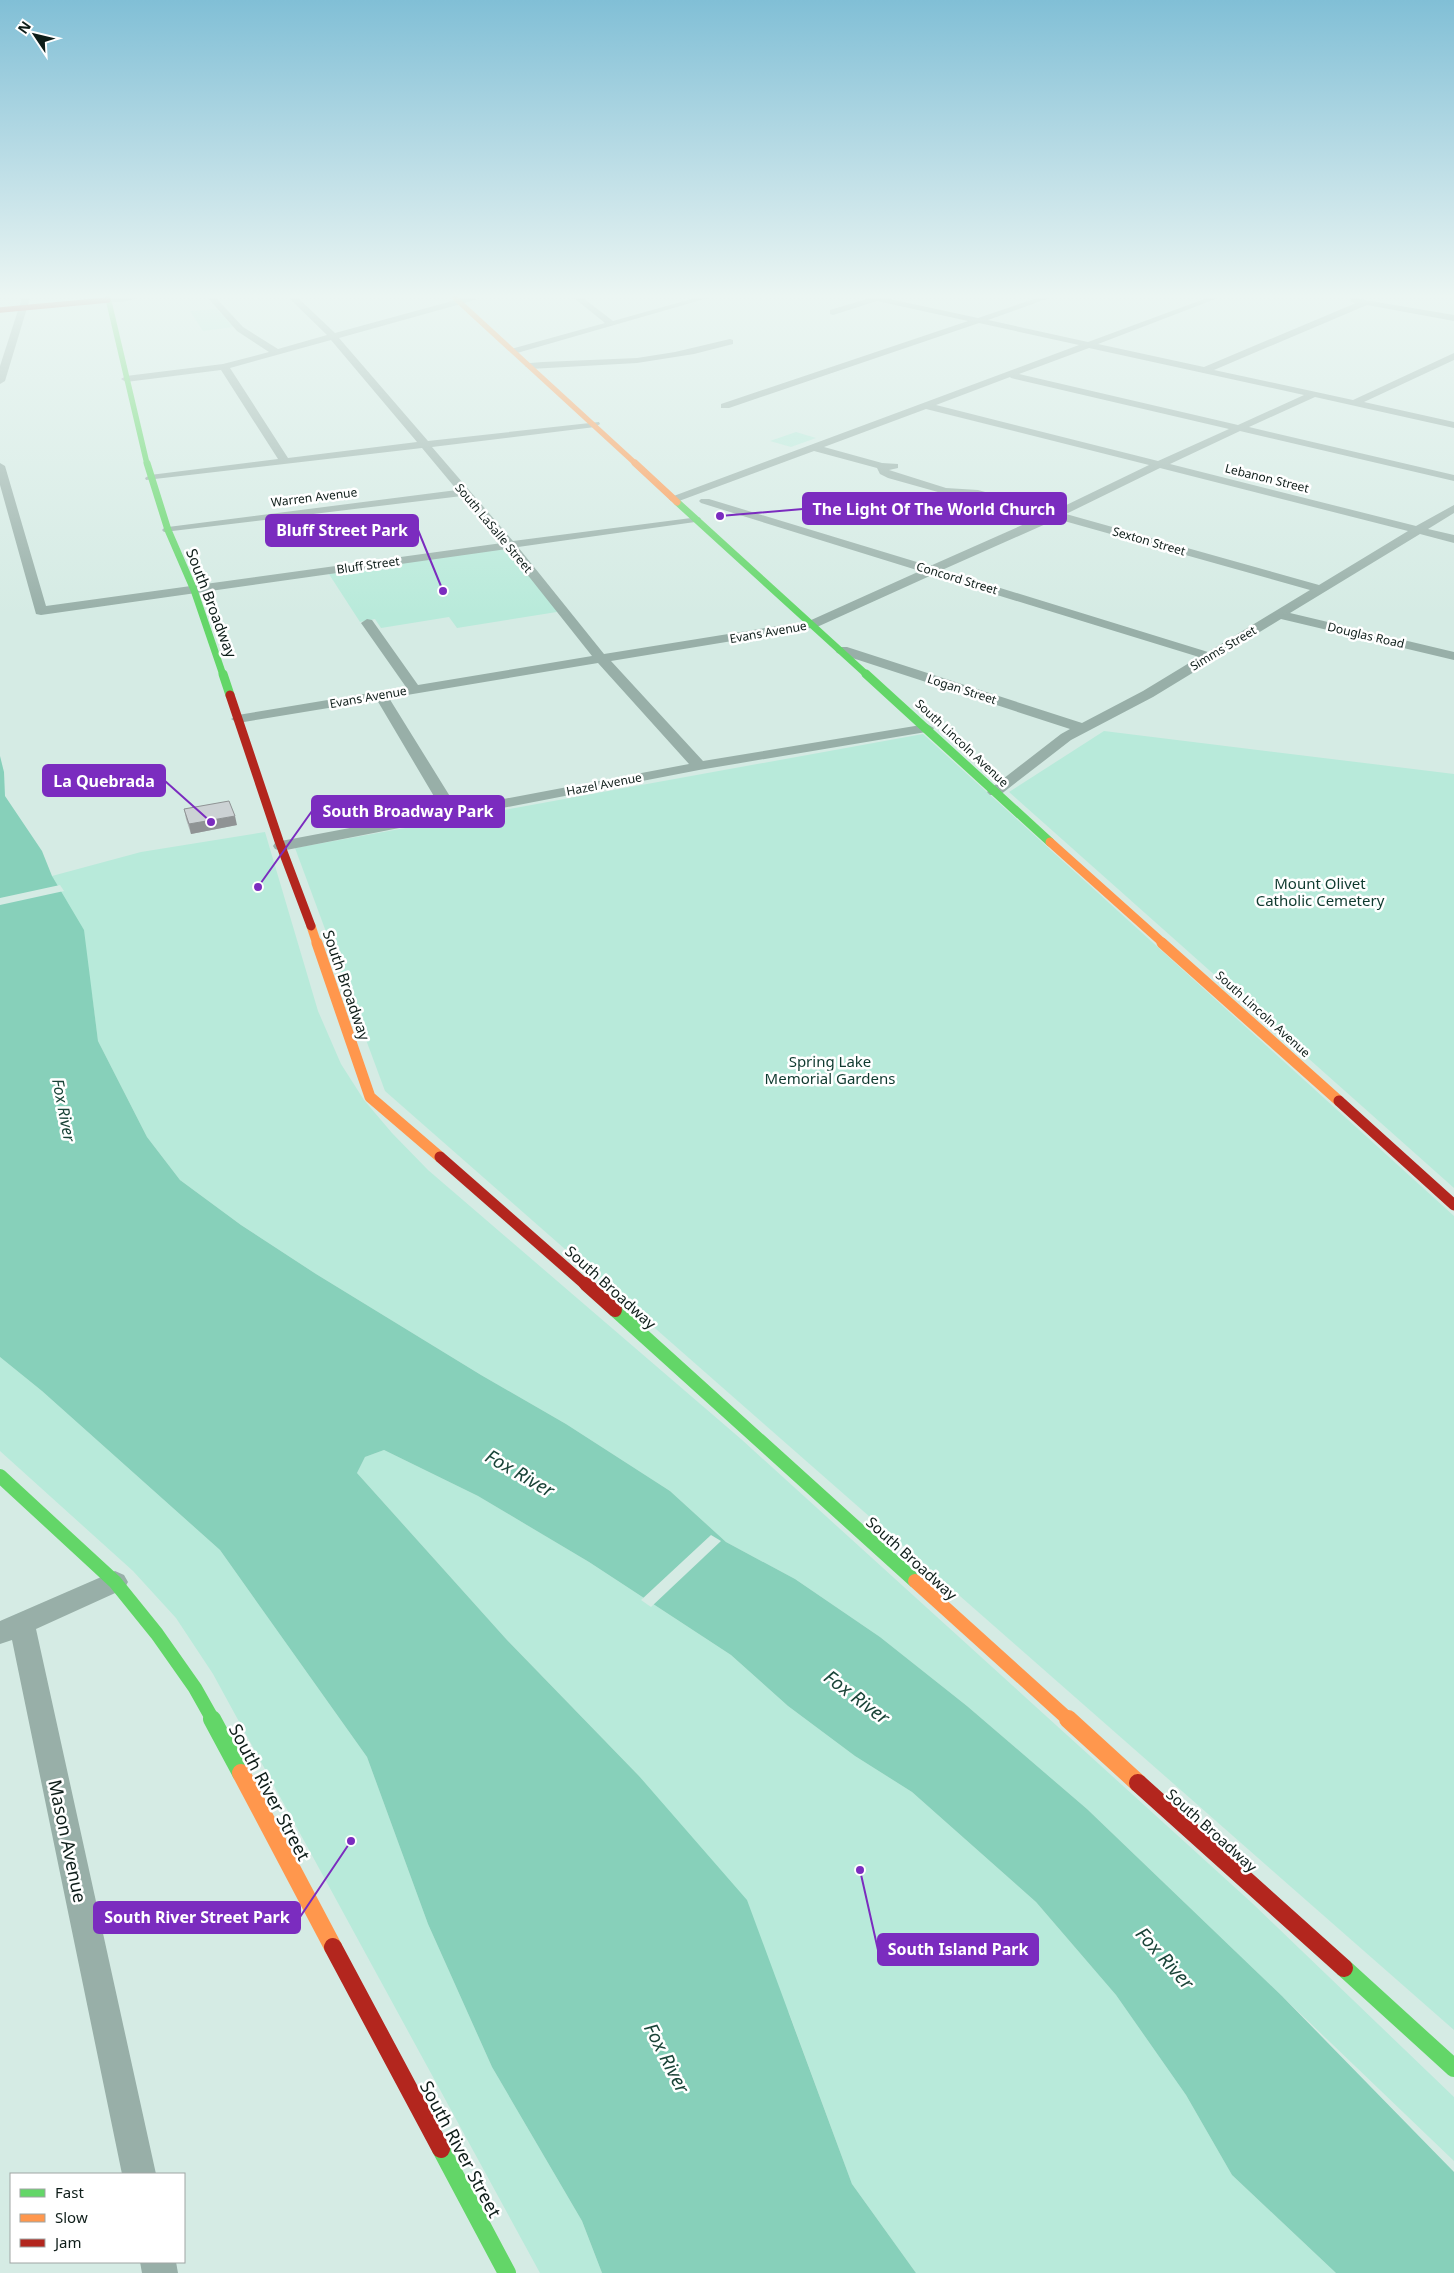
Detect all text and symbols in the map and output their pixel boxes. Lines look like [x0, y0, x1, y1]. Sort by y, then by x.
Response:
north arrow [10, 10, 60, 60]
text: N [13, 17, 35, 37]
street label: Lebanon Street [1223, 459, 1311, 497]
street label: South LaSalle Street [451, 480, 537, 577]
street label: Warren Avenue [270, 483, 358, 511]
callout: The Light Of The World Church [803, 493, 1066, 524]
text: The Light Of The World Church [813, 498, 1055, 520]
callout: Bluff Street Park [266, 515, 418, 546]
text: Bluff Street Park [276, 519, 408, 541]
street label: Sexton Street [1111, 522, 1188, 560]
street label: South Broadway [182, 546, 242, 661]
street label: Bluff Street [336, 552, 401, 578]
street label: Concord Street [914, 558, 1000, 599]
street label: Evans Avenue [728, 617, 808, 647]
street label: Douglas Road [1326, 618, 1406, 652]
street label: Simms Street [1187, 621, 1260, 674]
street label: Logan Street [925, 670, 999, 708]
street label: Evans Avenue [328, 682, 408, 712]
street label: South Lincoln Avenue [912, 695, 1012, 791]
callout: La Quebrada [43, 765, 165, 796]
street label: Hazel Avenue [565, 768, 643, 800]
text: La Quebrada [53, 770, 155, 792]
callout: South Broadway Park [312, 796, 504, 827]
text: South Broadway Park [322, 800, 494, 822]
park label: Mount Olivet Catholic Cemetery [1256, 873, 1385, 910]
street label: South Broadway [319, 927, 375, 1043]
street label: South Lincoln Avenue [1212, 967, 1314, 1061]
park label: Spring Lake Memorial Gardens [765, 1051, 895, 1088]
water label: Fox River [47, 1077, 81, 1144]
street label: South Broadway [561, 1241, 661, 1333]
water label: Fox River [481, 1443, 560, 1504]
street label: South Broadway [862, 1512, 962, 1604]
water label: Fox River [819, 1664, 896, 1731]
street label: South River Street [224, 1719, 316, 1865]
street label: Mason Avenue [43, 1777, 93, 1905]
street label: South Broadway [1162, 1784, 1262, 1876]
callout: South River Street Park [94, 1902, 300, 1933]
text: South River Street Park [104, 1906, 290, 1928]
water label: Fox River [1130, 1921, 1201, 1996]
callout: South Island Park [878, 1934, 1038, 1965]
text: South Island Park [888, 1938, 1028, 1960]
water label: Fox River [638, 2018, 696, 2099]
street label: South River Street [415, 2076, 507, 2222]
legend [10, 2173, 185, 2263]
text: Fast [55, 2182, 84, 2202]
text: Slow [55, 2207, 88, 2227]
text: Jam [53, 2232, 82, 2252]

